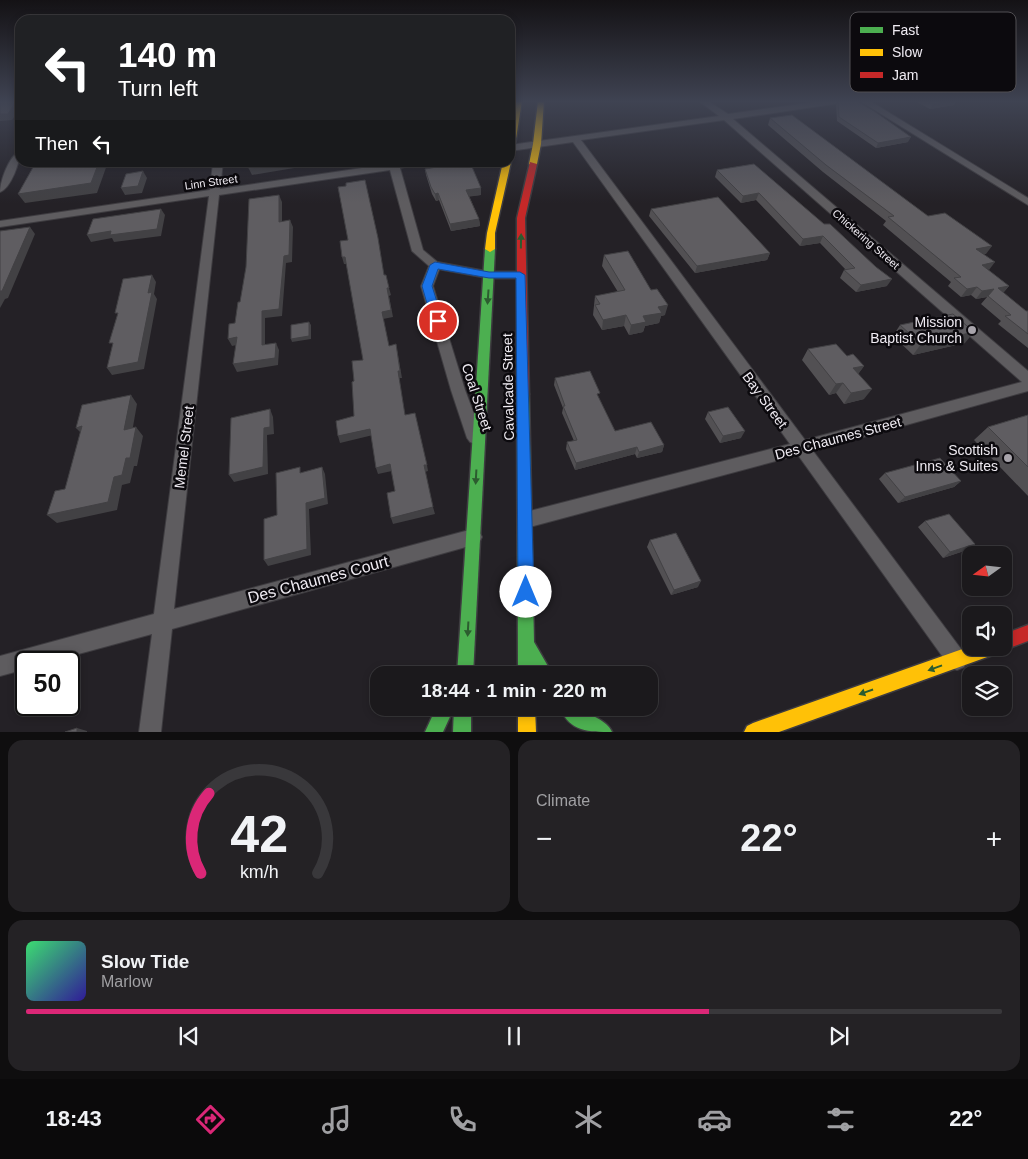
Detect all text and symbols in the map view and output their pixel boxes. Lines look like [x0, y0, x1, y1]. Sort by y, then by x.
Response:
legend [850, 12, 1016, 92]
text: Fast [892, 22, 919, 38]
icon: left [35, 35, 100, 100]
text: 140 m [118, 35, 217, 74]
text: Slow [892, 44, 923, 60]
text: Jam [892, 67, 918, 83]
text: Turn left [118, 76, 198, 101]
icon: left [88, 130, 116, 158]
text: Then [35, 133, 78, 154]
street label: Linn Street [184, 172, 238, 192]
street label: Chickering Street [830, 207, 902, 271]
one-way arrow [517, 233, 525, 249]
one-way arrow [483, 289, 491, 305]
pin [417, 300, 459, 342]
icon: arrive [424, 307, 452, 335]
place label: Mission Baptist Church [870, 314, 962, 346]
marker: Mission Baptist Church [966, 324, 978, 336]
street label: Cavalcade Street [499, 333, 517, 441]
street label: Coal Street [459, 361, 495, 433]
street label: Bay Street [739, 369, 791, 431]
street label: Memel Street [171, 405, 197, 489]
street label: Des Chaumes Street [773, 413, 903, 463]
place label: Scottish Inns & Suites [916, 442, 998, 474]
marker: Scottish Inns & Suites [1002, 452, 1014, 464]
one-way arrow [472, 469, 480, 485]
north arrow [962, 546, 1012, 596]
map controls [962, 546, 1012, 716]
street label: Des Chaumes Court [246, 552, 391, 606]
position arrow [499, 565, 551, 617]
button: sound [962, 606, 1012, 656]
one-way arrow [463, 621, 471, 637]
speed limit sign: 50 [15, 651, 80, 716]
one-way arrow [927, 664, 942, 672]
button: layers [962, 666, 1012, 716]
text: 18:44 · 1 min · 220 m [421, 680, 607, 701]
one-way arrow [859, 689, 874, 696]
text: Climate [536, 792, 590, 809]
text: 42 [230, 805, 288, 863]
text: 22° [740, 817, 798, 859]
text: − [536, 823, 552, 854]
text: + [986, 823, 1002, 854]
text: km/h [240, 862, 278, 882]
text: Slow Tide [101, 951, 189, 972]
text: Marlow [101, 973, 153, 990]
icon: previous [175, 1022, 203, 1050]
icon: pause [500, 1022, 528, 1050]
icon: next [825, 1022, 853, 1050]
icon: directions [193, 1102, 228, 1137]
icon: music [319, 1102, 354, 1137]
icon: phone [445, 1102, 480, 1137]
icon: climate [571, 1102, 606, 1137]
icon: car [697, 1102, 732, 1137]
icon: filters [823, 1102, 858, 1137]
text: 18:43 [46, 1106, 102, 1131]
text: 22° [949, 1106, 982, 1131]

